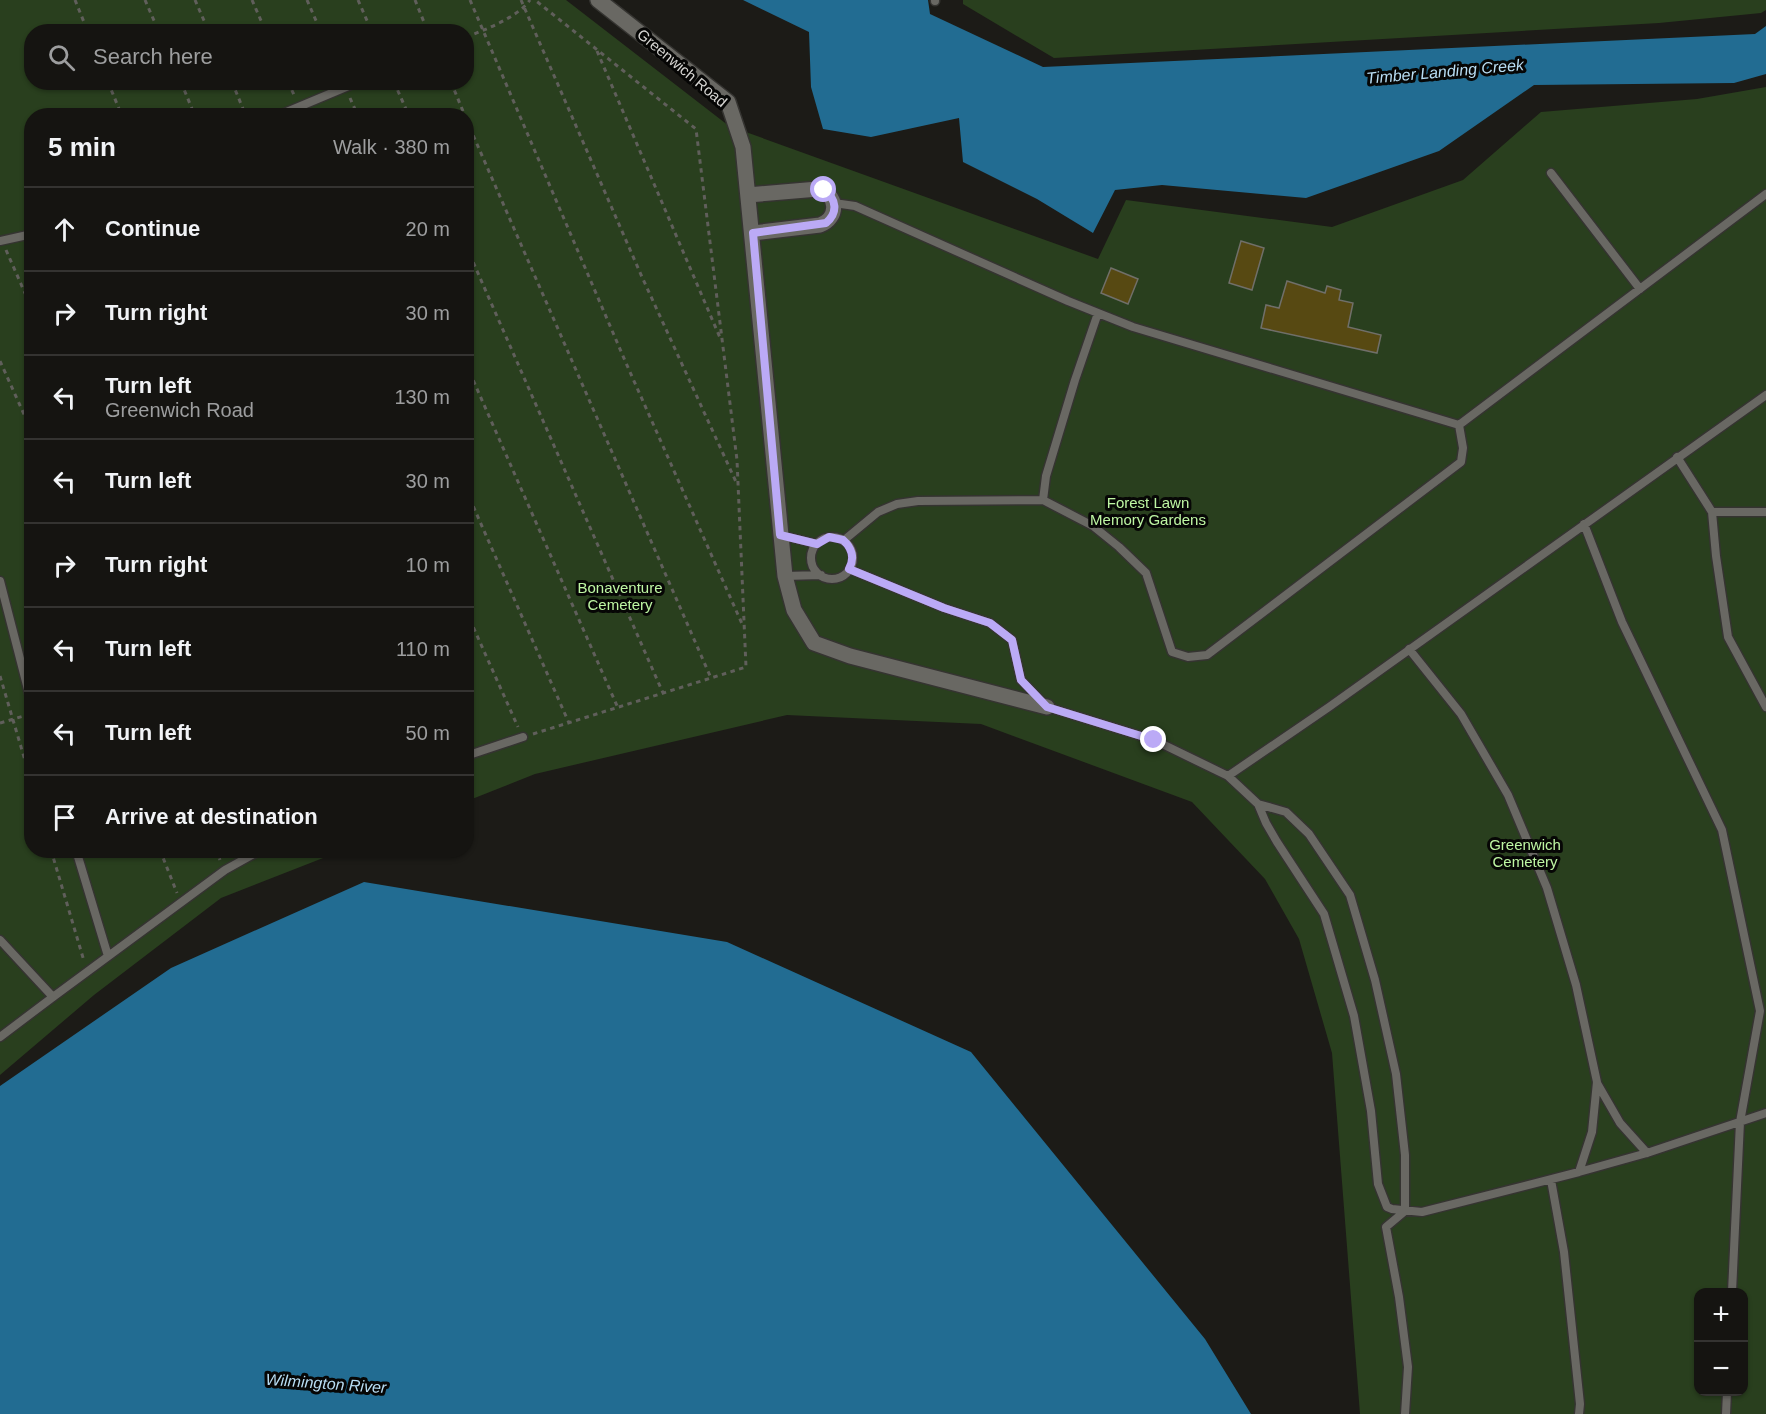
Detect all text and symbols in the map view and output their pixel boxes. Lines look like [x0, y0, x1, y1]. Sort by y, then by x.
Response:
search box [24, 24, 474, 90]
street label: Greenwich Road [634, 25, 731, 110]
icon: search [45, 41, 78, 74]
text: Search here [93, 44, 213, 69]
water label: Timber Landing Creek [1366, 56, 1526, 87]
text: 5 min [48, 132, 116, 162]
text: Walk · 380 m [333, 136, 450, 158]
route start [810, 176, 836, 202]
icon: ahead [48, 213, 81, 246]
text: Continue [105, 216, 200, 241]
text: 20 m [406, 218, 450, 240]
icon: right [48, 297, 81, 330]
text: Turn right [105, 300, 207, 325]
text: 30 m [406, 302, 450, 324]
text: Turn left [105, 373, 191, 398]
icon: left [48, 381, 81, 414]
text: 130 m [394, 386, 450, 408]
text: Greenwich Road [105, 399, 254, 421]
icon: left [48, 465, 81, 498]
text: Turn left [105, 468, 191, 493]
text: 30 m [406, 470, 450, 492]
park label: Forest Lawn Memory Gardens [1090, 494, 1206, 528]
icon: right [48, 549, 81, 582]
text: Turn right [105, 552, 207, 577]
text: 10 m [406, 554, 450, 576]
park label: Bonaventure Cemetery [577, 579, 663, 613]
icon: left [48, 633, 81, 666]
text: Turn left [105, 636, 191, 661]
text: 110 m [396, 638, 450, 660]
icon: left [48, 717, 81, 750]
text: Turn left [105, 720, 191, 745]
text: 50 m [406, 722, 450, 744]
route end [1140, 726, 1166, 752]
icon: arrive [48, 801, 81, 834]
text: Arrive at destination [105, 804, 318, 829]
park label: Greenwich Cemetery [1489, 836, 1561, 870]
map controls [1694, 1288, 1748, 1396]
button: + [1694, 1288, 1748, 1342]
button: − [1694, 1342, 1748, 1396]
water label: Wilmington River [265, 1371, 387, 1396]

